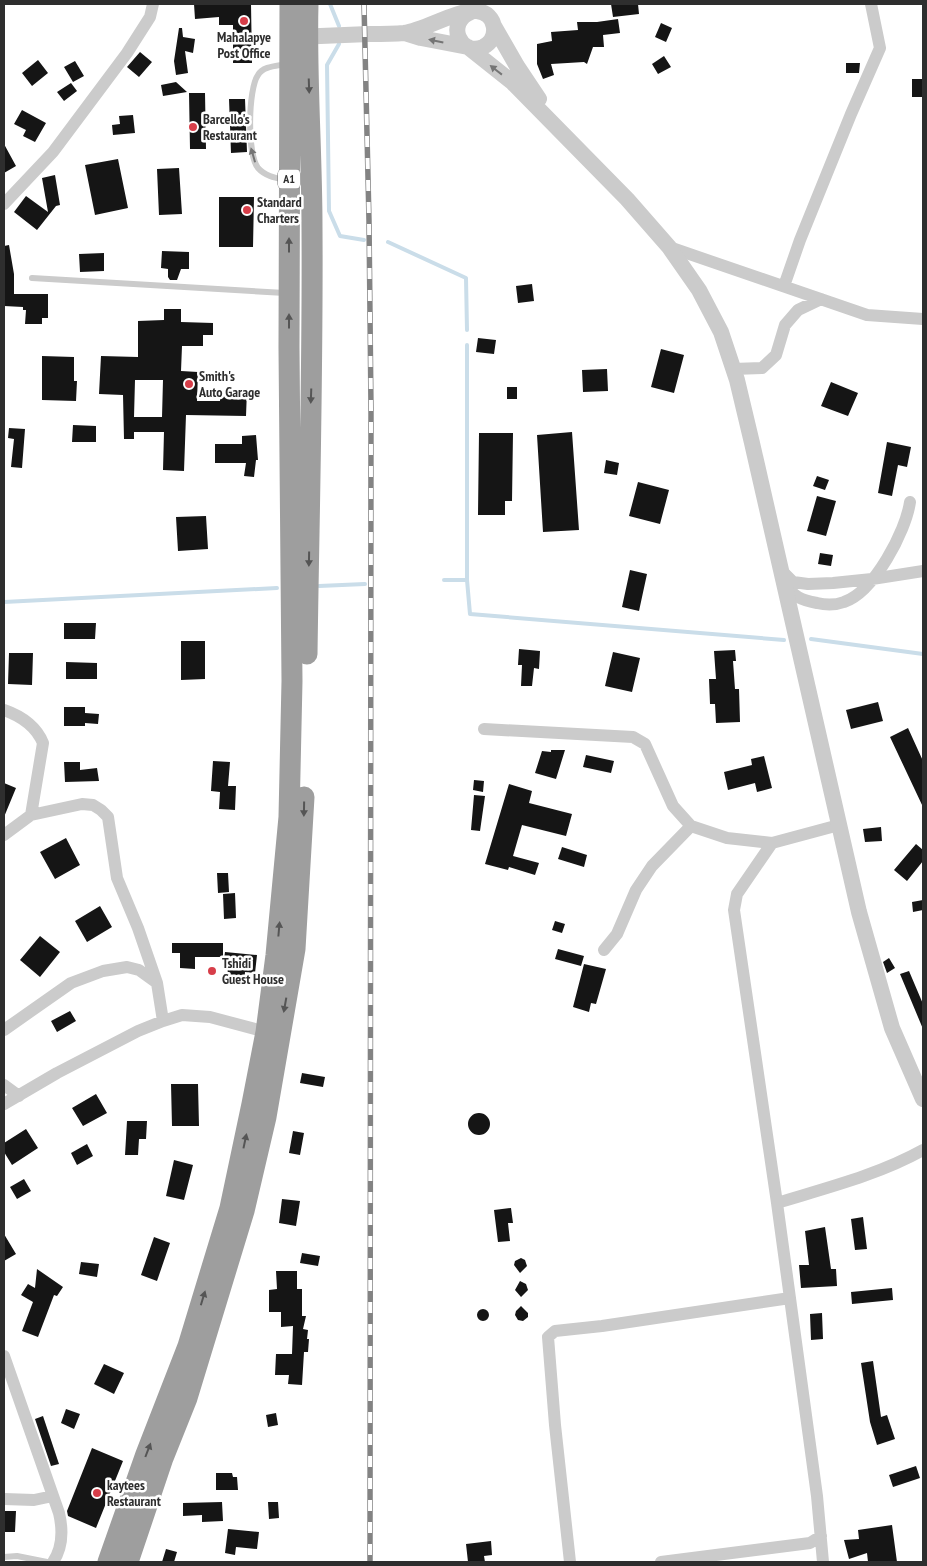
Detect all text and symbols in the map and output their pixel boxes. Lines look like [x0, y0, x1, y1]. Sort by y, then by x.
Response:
marker: Mahalapye Post Office [238, 15, 250, 27]
place label: Mahalapye Post Office [217, 28, 271, 62]
one-way arrow [428, 37, 444, 45]
one-way arrow [490, 64, 503, 75]
one-way arrow [305, 78, 313, 94]
place label: Barcello's Restaurant [203, 110, 257, 144]
marker: Barcello's Restaurant [187, 121, 199, 133]
one-way arrow [249, 148, 257, 163]
road number: A1 [278, 170, 300, 188]
place label: Standard Charters [257, 193, 302, 227]
marker: Standard Charters [241, 204, 253, 216]
one-way arrow [285, 237, 293, 253]
one-way arrow [285, 312, 293, 328]
place label: Smith's Auto Garage [198, 367, 260, 401]
marker: Smith's Auto Garage [183, 378, 195, 390]
one-way arrow [307, 388, 315, 404]
one-way arrow [304, 551, 312, 567]
one-way arrow [300, 801, 308, 817]
one-way arrow [275, 920, 283, 936]
place label: Tshidi Guest House [222, 954, 284, 988]
marker: Tshidi Guest House [206, 965, 218, 977]
one-way arrow [280, 997, 288, 1013]
one-way arrow [241, 1132, 249, 1148]
one-way arrow [199, 1290, 207, 1305]
one-way arrow [145, 1443, 152, 1458]
place label: kaytees Restaurant [107, 1476, 161, 1510]
marker: kaytees Restaurant [91, 1487, 103, 1499]

